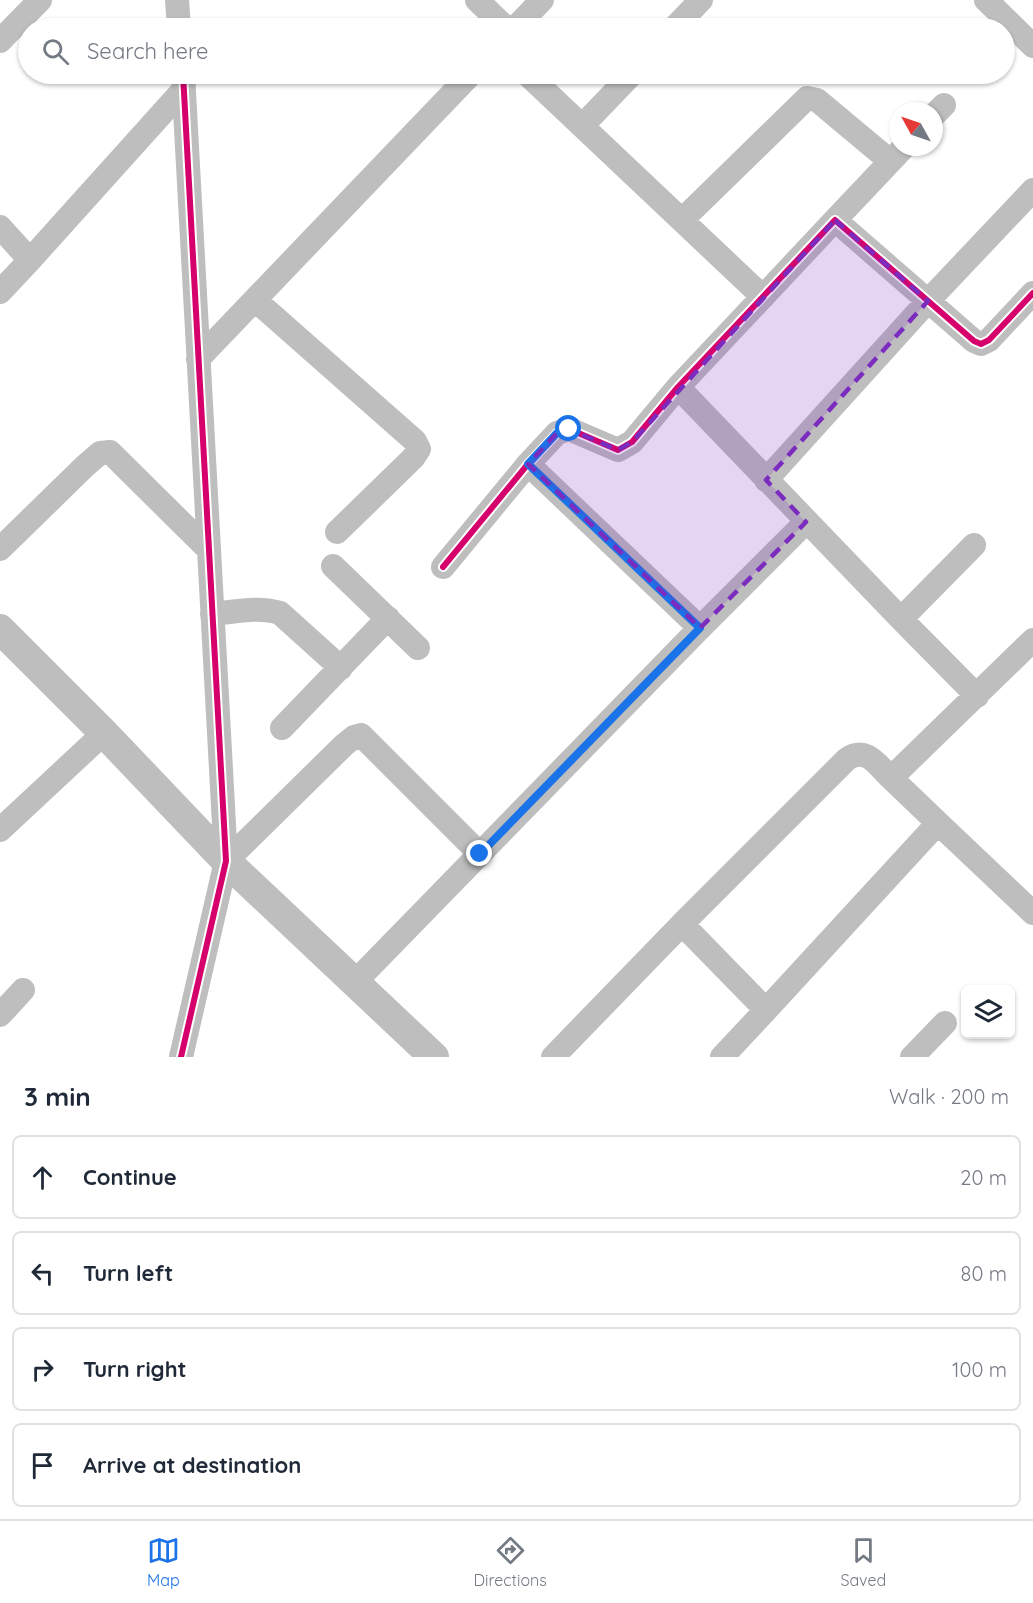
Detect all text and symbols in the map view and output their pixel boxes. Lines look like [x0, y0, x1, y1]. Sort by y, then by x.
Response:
search box [18, 18, 1015, 84]
icon: search [39, 35, 72, 68]
text: Search here [87, 37, 208, 65]
north arrow [889, 102, 943, 156]
route start [555, 415, 581, 441]
route end [466, 840, 492, 866]
map controls [961, 985, 1015, 1039]
button: layers [961, 985, 1015, 1039]
text: 3 min [24, 1080, 91, 1113]
text: Walk · 200 m [889, 1084, 1009, 1109]
icon: ahead [26, 1161, 59, 1194]
text: Continue [83, 1163, 177, 1191]
text: 20 m [960, 1165, 1007, 1190]
icon: left [26, 1257, 59, 1290]
text: Turn left [83, 1259, 173, 1287]
text: 80 m [961, 1261, 1007, 1286]
icon: right [26, 1353, 59, 1386]
text: Turn right [83, 1355, 187, 1383]
text: 100 m [952, 1357, 1007, 1382]
icon: arrive [26, 1449, 59, 1482]
text: Arrive at destination [83, 1451, 301, 1479]
tab: Map [147, 1534, 180, 1590]
tab: Directions [474, 1534, 547, 1590]
tab: Saved [841, 1534, 886, 1590]

